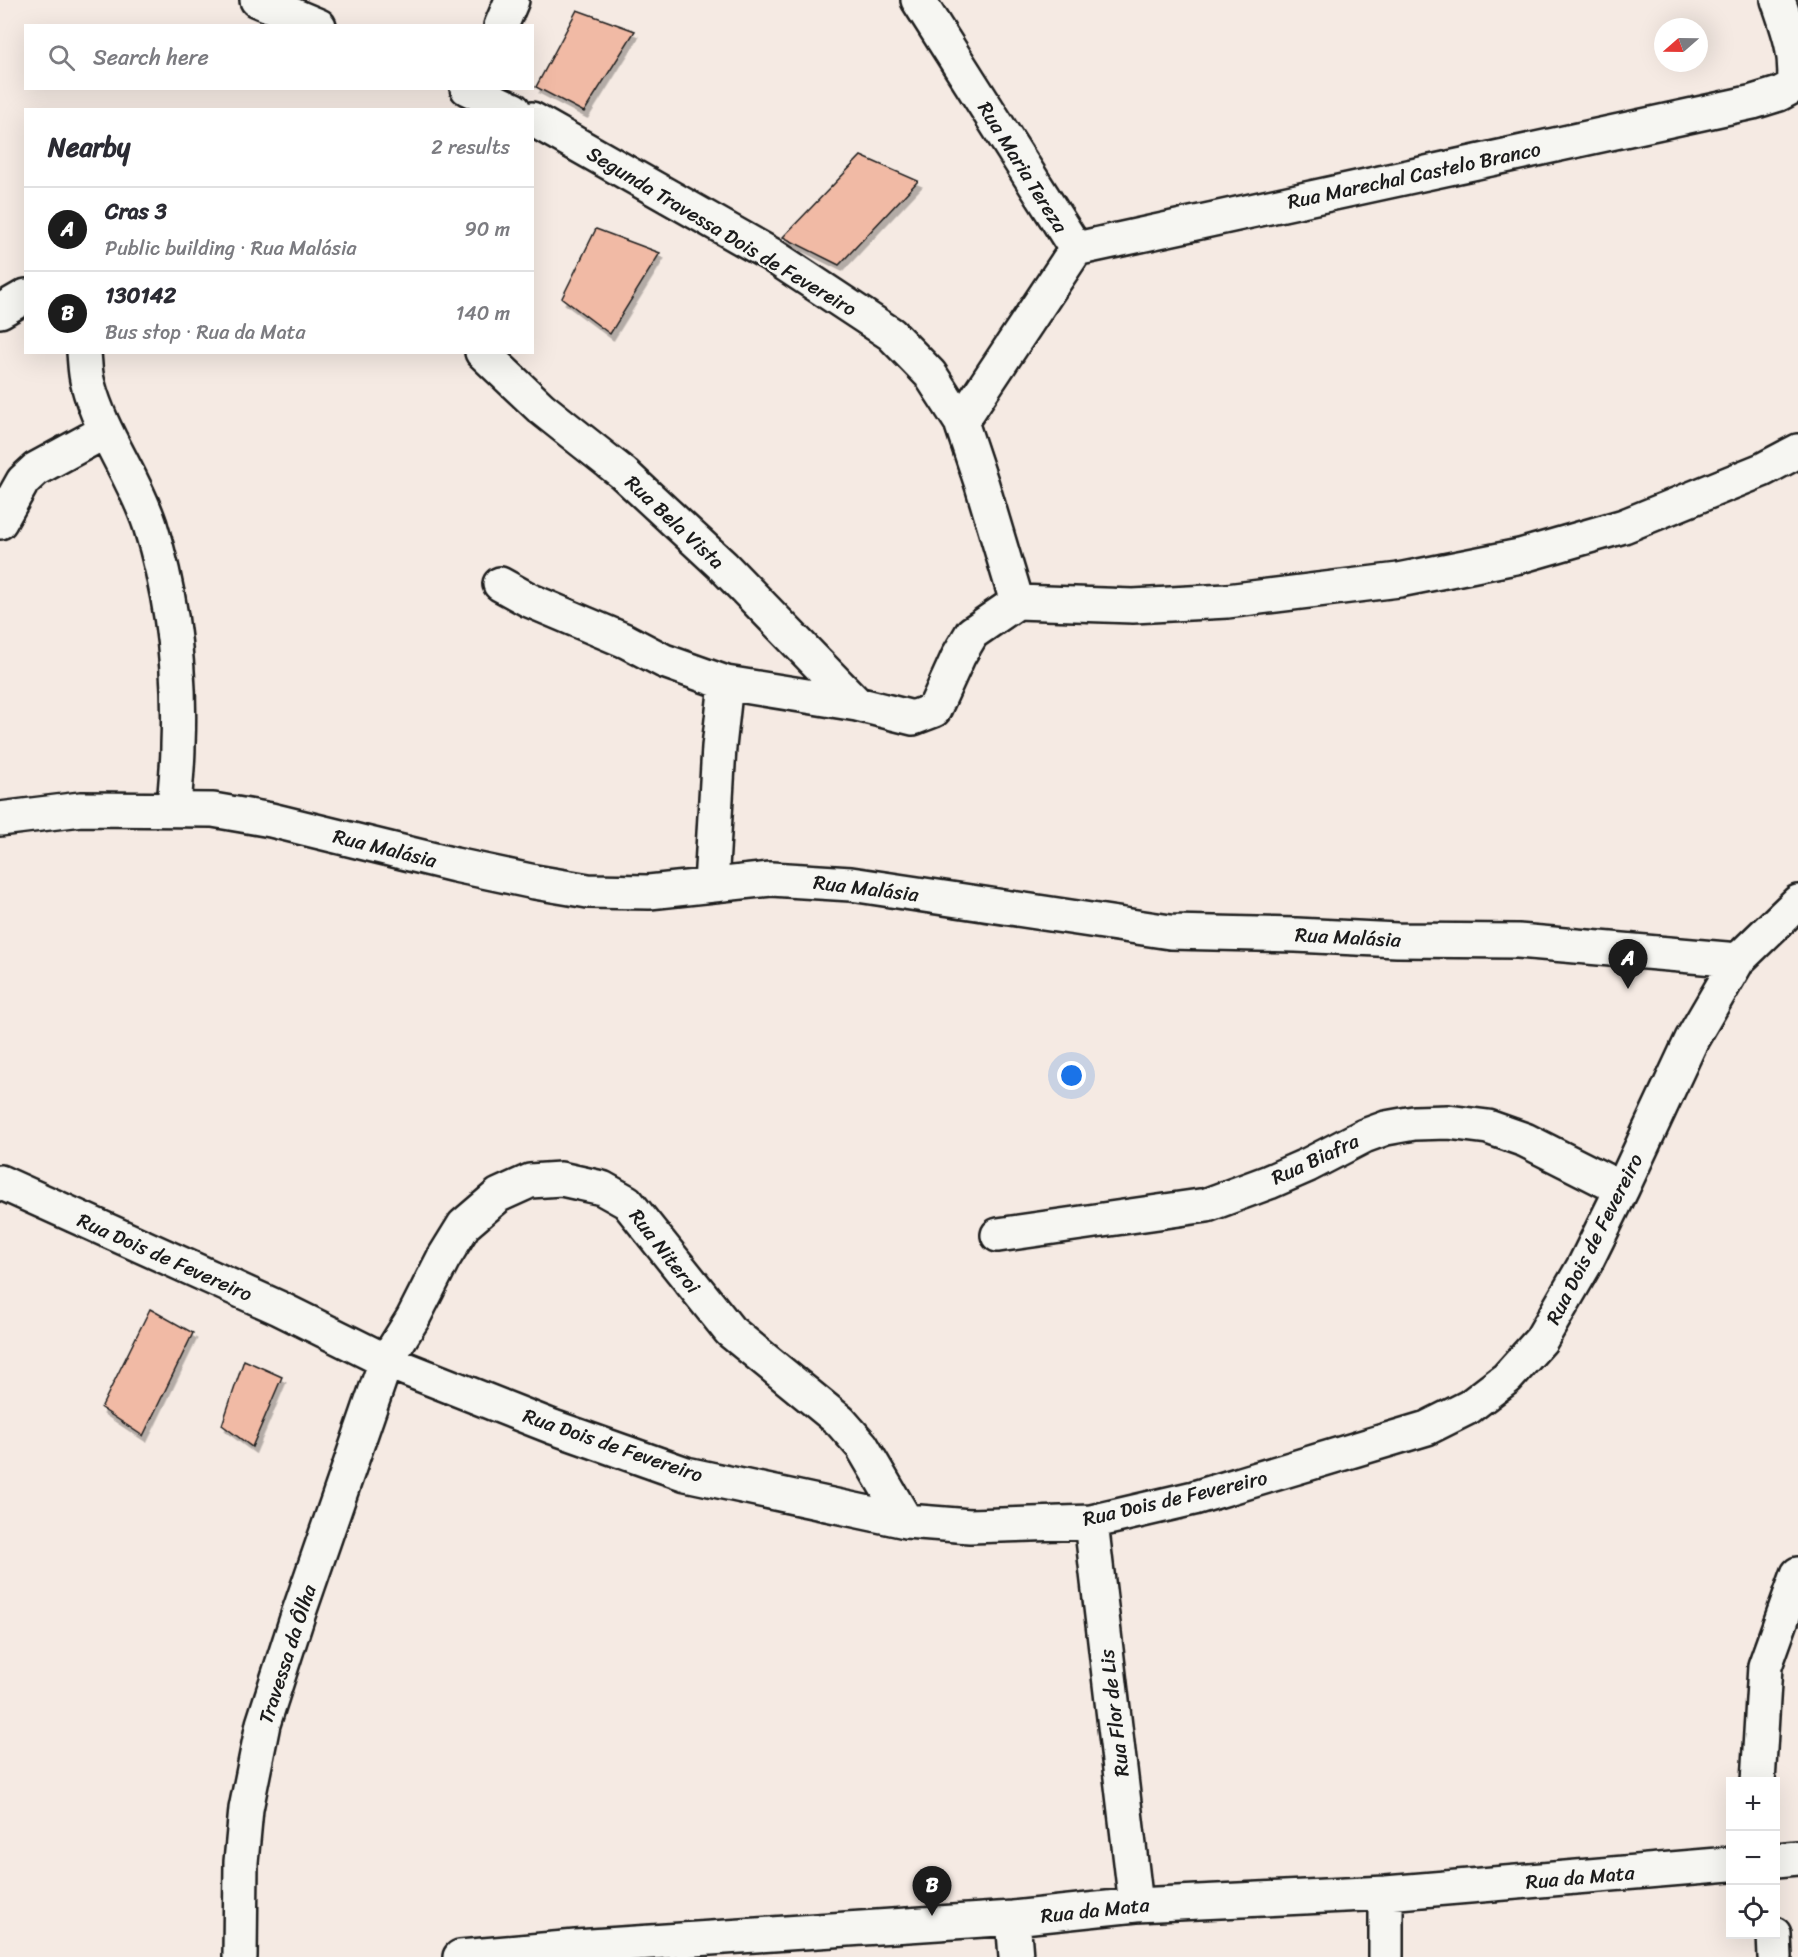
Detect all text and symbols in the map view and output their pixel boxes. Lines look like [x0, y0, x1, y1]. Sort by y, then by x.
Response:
north arrow [1654, 18, 1708, 72]
search box [24, 24, 534, 90]
text: Search here [93, 38, 209, 77]
icon: search [45, 41, 78, 74]
street label: Rua Maria Tereza [968, 94, 1078, 241]
text: Nearby [48, 124, 130, 170]
text: 2 results [431, 130, 510, 165]
street label: Rua Marechal Castelo Branco [1284, 132, 1544, 219]
street label: Segunda Travessa Dois de Fevereiro [580, 137, 864, 326]
text: Cras 3 [105, 192, 167, 231]
text: A [61, 212, 74, 247]
text: 90 m [465, 212, 510, 247]
text: Public building · Rua Malásia [105, 231, 357, 266]
text: 130142 [105, 276, 176, 315]
text: B [61, 296, 74, 331]
text: 140 m [456, 296, 510, 331]
text: Bus stop · Rua da Mata [105, 315, 306, 350]
street label: Rua Bela Vista [617, 467, 733, 578]
street label: Rua Malásia [329, 819, 441, 878]
street label: Rua Malásia [811, 865, 921, 912]
street label: Rua Malásia [1294, 917, 1403, 958]
pin: A [1608, 940, 1648, 989]
your location [1057, 1061, 1086, 1090]
street label: Rua Biafra [1265, 1123, 1366, 1195]
street label: Rua Dois de Fevereiro [1536, 1147, 1653, 1331]
street label: Rua Niteroi [620, 1201, 710, 1302]
street label: Rua Dois de Fevereiro [72, 1203, 258, 1312]
street label: Rua Dois de Fevereiro [518, 1398, 708, 1493]
street label: Rua Dois de Fevereiro [1079, 1460, 1271, 1537]
street label: Travessa da Ôlha [248, 1579, 327, 1728]
street label: Rua Flor de Lis [1089, 1647, 1140, 1779]
map controls [1726, 1777, 1780, 1939]
button: + [1726, 1777, 1780, 1831]
button: − [1726, 1831, 1780, 1885]
street label: Rua da Mata [1524, 1855, 1637, 1900]
pin: B [912, 1866, 952, 1916]
button: locate [1726, 1885, 1780, 1939]
street label: Rua da Mata [1039, 1887, 1152, 1934]

